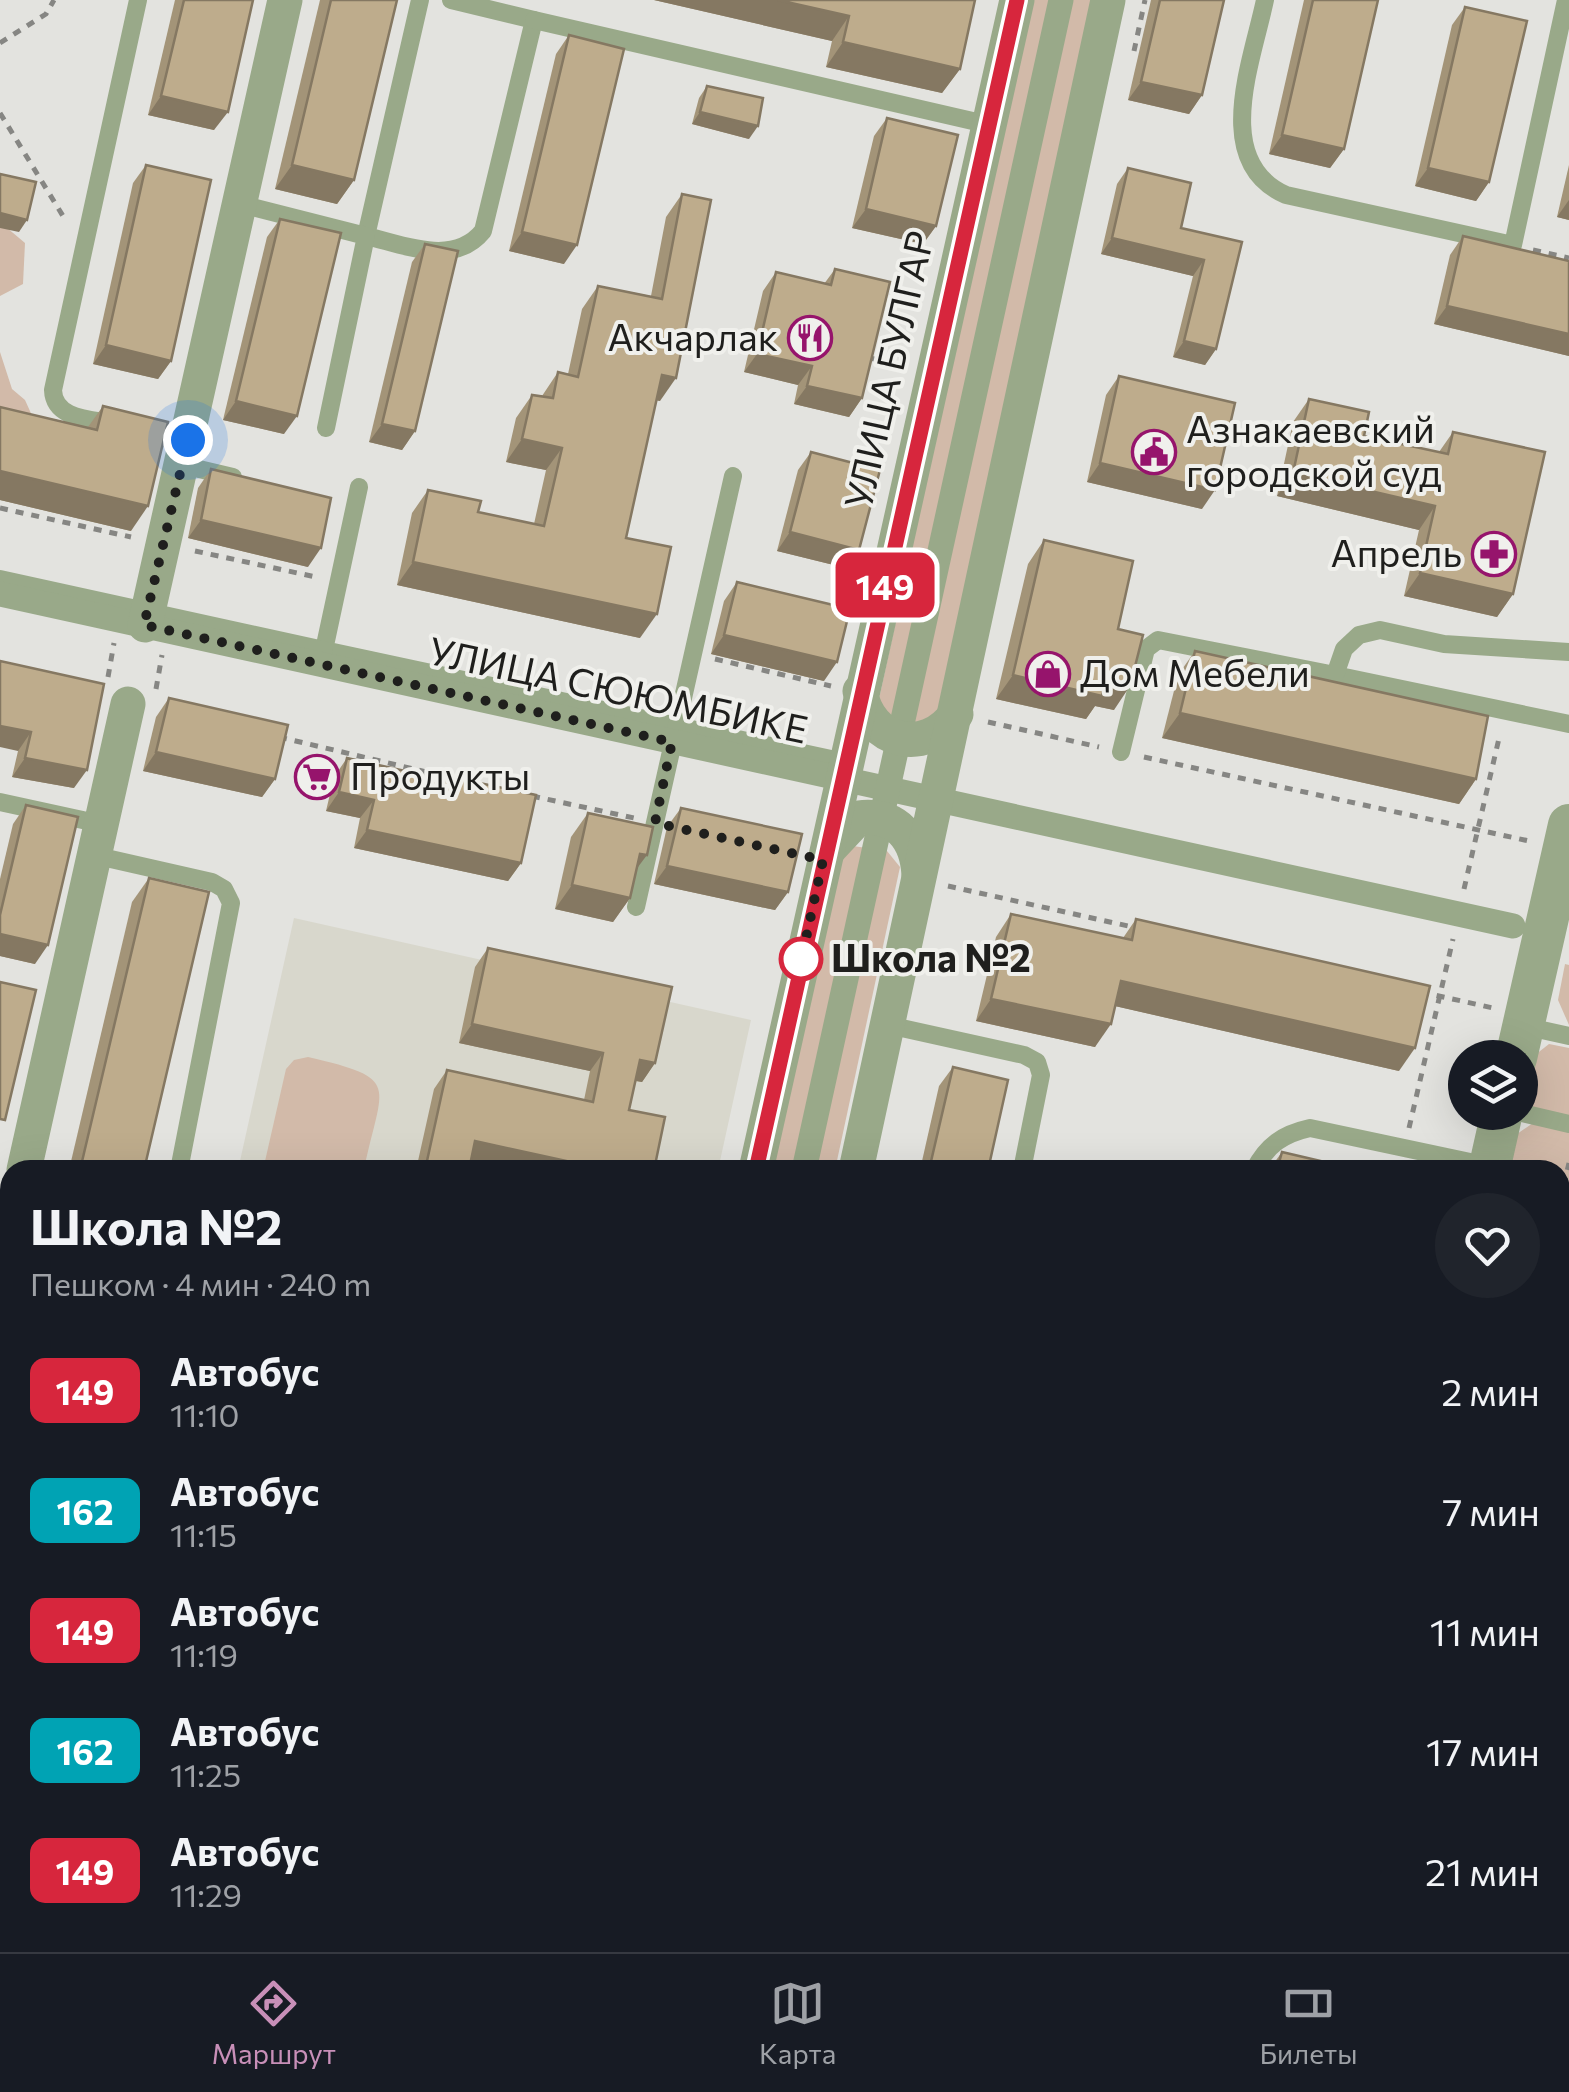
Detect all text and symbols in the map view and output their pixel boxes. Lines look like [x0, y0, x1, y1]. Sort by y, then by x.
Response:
street label: УЛИЦА БУЛГАР [833, 226, 942, 513]
place label: Акчарлак [607, 312, 778, 359]
restaurant icon: Акчарлак [787, 315, 833, 361]
place label: Азнакаевский городской суд [1186, 404, 1441, 495]
your location [163, 415, 213, 465]
public building icon: Азнакаевский городской суд [1131, 429, 1177, 475]
place label: Апрель [1330, 528, 1462, 575]
pharmacy icon: Апрель [1471, 531, 1517, 577]
line badge: 149 [828, 552, 942, 618]
text: 149 [856, 564, 914, 607]
street label: УЛИЦА СЮЮМБИКЕ [425, 625, 812, 752]
place label: Дом Мебели [1080, 648, 1310, 695]
shop icon: Дом Мебели [1025, 651, 1071, 697]
place label: Продукты [350, 751, 530, 798]
supermarket icon: Продукты [294, 754, 340, 800]
place label: Школа №2 [831, 933, 1031, 980]
marker: Школа №2 [780, 938, 822, 980]
map controls [1448, 1040, 1538, 1130]
button: layers [1448, 1040, 1538, 1130]
button: heart [1435, 1193, 1540, 1298]
text: Школа №2 [30, 1196, 282, 1255]
text: Пешком · 4 мин · 240 m [30, 1263, 371, 1303]
text: Автобус [170, 1347, 320, 1394]
text: 2 мин [1441, 1367, 1540, 1414]
text: 149 [56, 1369, 114, 1412]
text: 11:10 [170, 1394, 239, 1434]
text: Автобус [170, 1467, 320, 1514]
text: 7 мин [1442, 1487, 1540, 1534]
text: 162 [56, 1489, 114, 1532]
text: 11:15 [170, 1514, 237, 1554]
text: Автобус [170, 1587, 320, 1634]
text: 11 мин [1430, 1607, 1540, 1654]
text: 149 [56, 1609, 114, 1652]
text: 11:19 [170, 1634, 238, 1674]
text: Автобус [170, 1707, 320, 1754]
text: 17 мин [1426, 1727, 1540, 1774]
text: 162 [56, 1729, 114, 1772]
text: 11:25 [170, 1754, 241, 1794]
text: Автобус [170, 1827, 320, 1874]
text: 21 мин [1425, 1847, 1540, 1894]
text: 149 [56, 1849, 114, 1892]
text: 11:29 [170, 1874, 242, 1914]
tab: Маршрут [212, 1976, 336, 2070]
tab: Карта [759, 1976, 836, 2070]
tab: Билеты [1259, 1976, 1357, 2070]

